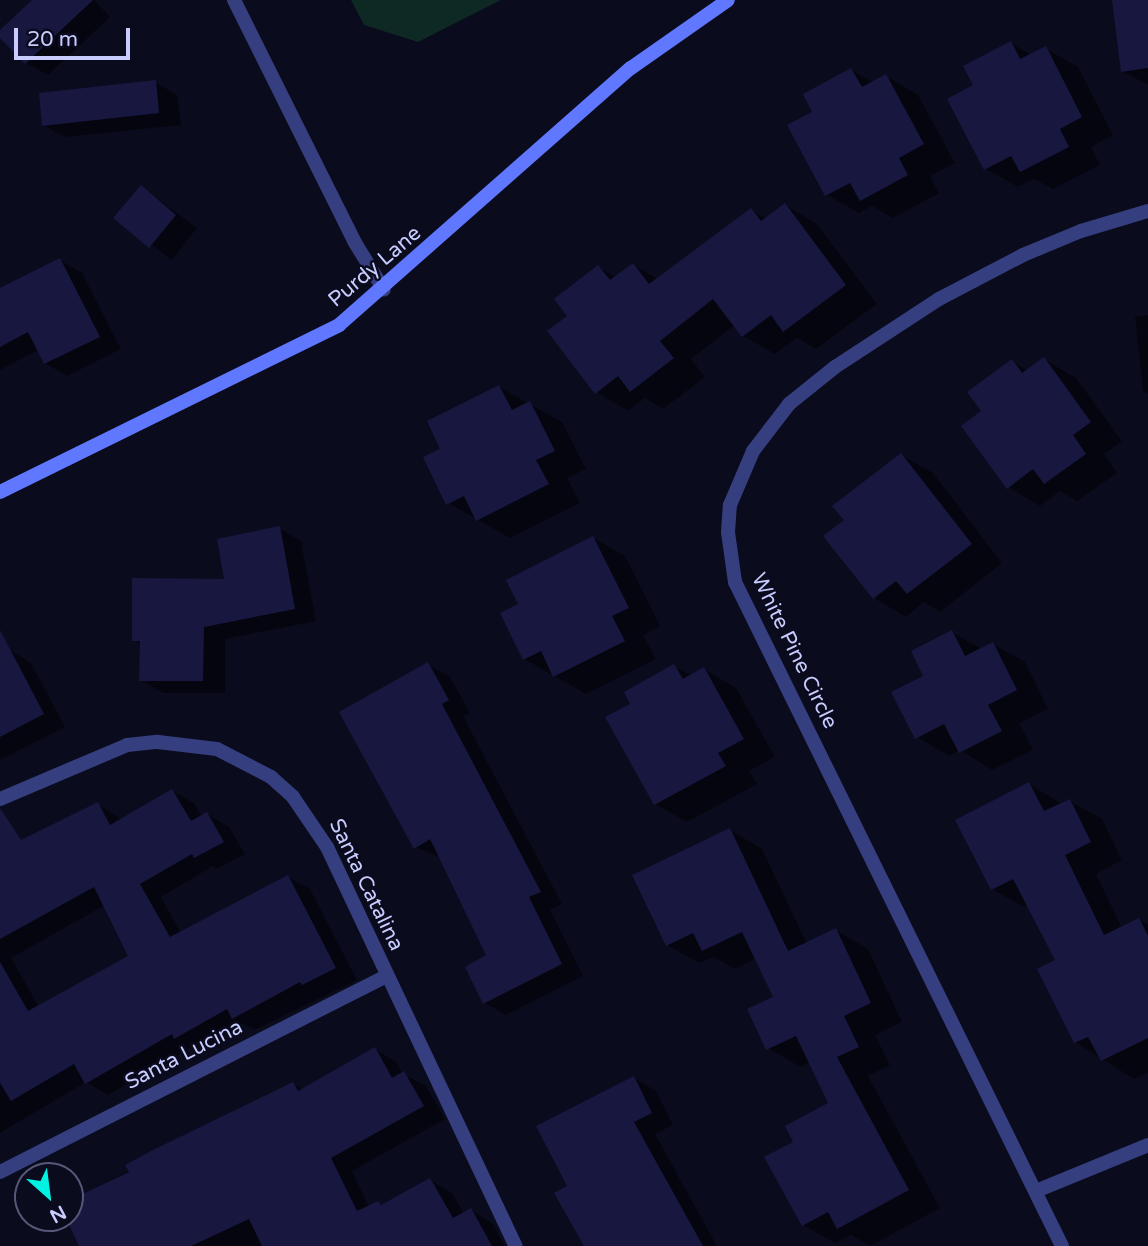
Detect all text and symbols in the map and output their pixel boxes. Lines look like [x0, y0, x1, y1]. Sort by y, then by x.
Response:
scale bar [18, 14, 133, 58]
text: 20 m [27, 27, 78, 52]
street label: Purdy Lane [324, 221, 426, 313]
street label: White Pine Circle [745, 569, 843, 733]
street label: Santa Catalina [323, 815, 409, 955]
street label: Santa Lucina [121, 1015, 247, 1095]
north arrow [14, 1162, 84, 1232]
text: N [46, 1200, 70, 1227]

